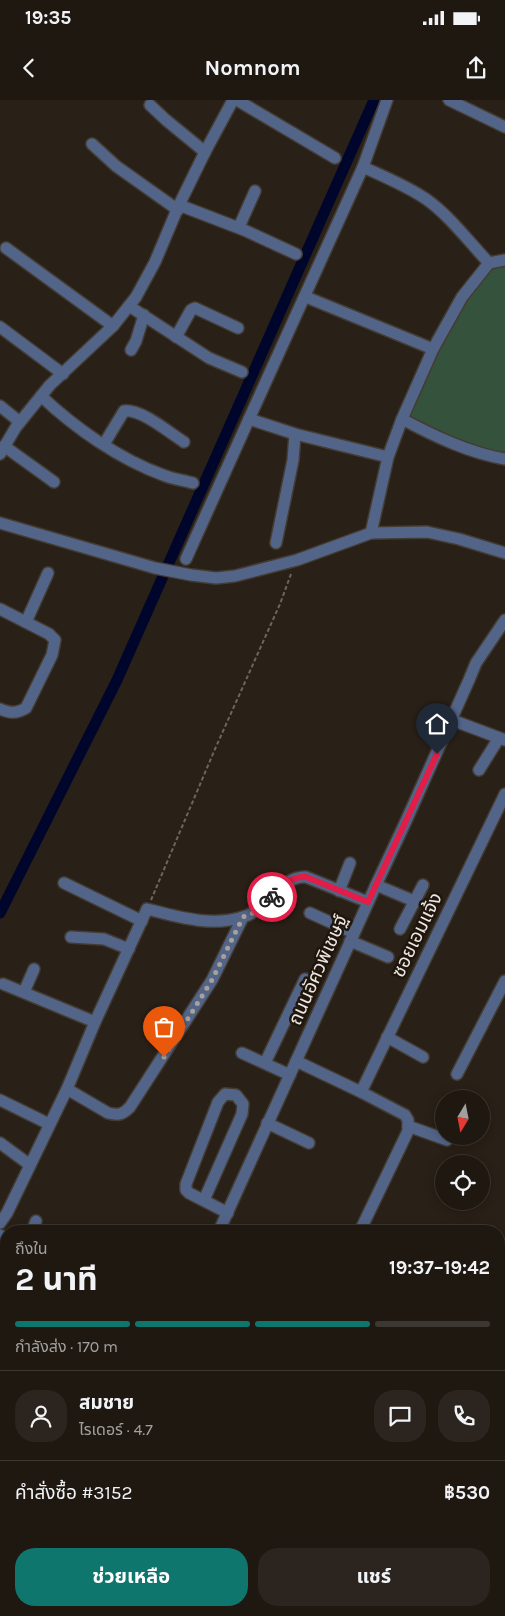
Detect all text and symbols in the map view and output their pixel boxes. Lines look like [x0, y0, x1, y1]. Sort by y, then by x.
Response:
text: 19:35 [25, 7, 71, 29]
icon: back [15, 54, 43, 82]
icon: share [462, 54, 490, 82]
text: Nomnom [204, 55, 301, 81]
pin [416, 703, 458, 754]
icon: home [423, 710, 451, 738]
courier [247, 872, 297, 922]
icon: bike [258, 883, 286, 911]
street label: ซอยเอมแจ้ง [386, 889, 447, 981]
street label: ถนนอัศวพิเชษฐ์ [284, 911, 352, 1029]
pin [143, 1006, 185, 1057]
icon: bag [150, 1013, 178, 1041]
north arrow [435, 1090, 490, 1145]
map controls [435, 1090, 490, 1210]
button: locate [435, 1155, 490, 1210]
text: ถึงใน [15, 1239, 48, 1258]
text: 19:37–19:42 [389, 1257, 490, 1279]
text: 2 นาที [15, 1261, 98, 1298]
text: กำลังส่ง · 170 m [15, 1337, 118, 1356]
button: person [15, 1390, 67, 1442]
button: chat [374, 1390, 426, 1442]
button: phone [438, 1390, 490, 1442]
text: สมชาย [79, 1392, 134, 1414]
text: ไรเดอร์ · 4.7 [79, 1420, 153, 1439]
text: คำสั่งซื้อ #3152 [15, 1482, 133, 1504]
text: ฿530 [444, 1482, 490, 1504]
button: ช่วยเหลือ [15, 1548, 248, 1606]
button: แชร์ [258, 1548, 490, 1606]

